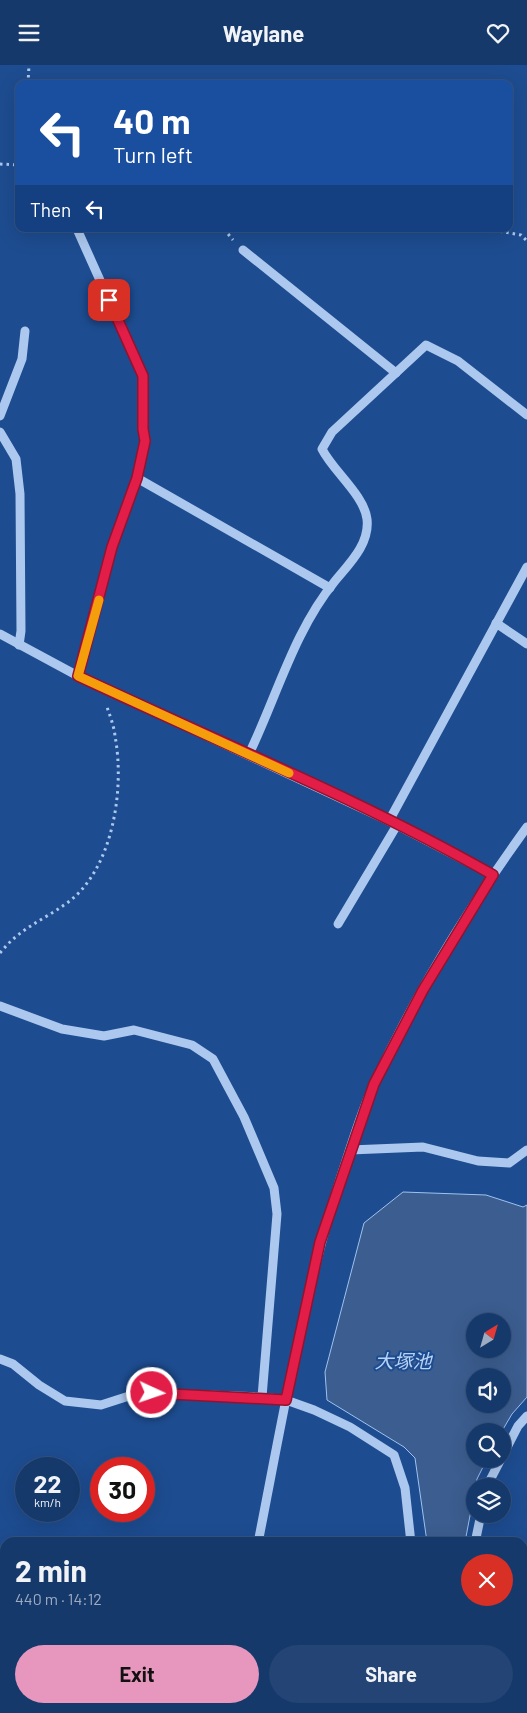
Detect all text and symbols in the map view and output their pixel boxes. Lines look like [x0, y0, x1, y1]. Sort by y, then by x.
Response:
icon: menu [15, 19, 43, 47]
icon: heart [484, 19, 512, 47]
text: Waylane [223, 20, 304, 46]
text: 40 m [113, 99, 190, 141]
icon: left [30, 100, 95, 165]
text: Turn left [113, 141, 193, 167]
icon: left [81, 195, 109, 223]
text: Then [30, 198, 71, 221]
pin [88, 279, 130, 321]
icon: arrive [95, 286, 123, 314]
north arrow [466, 1313, 511, 1357]
map controls [466, 1313, 511, 1523]
water label: 大塚池 [374, 1349, 433, 1372]
position arrow [125, 1366, 177, 1418]
button: sound [466, 1368, 511, 1413]
button: search [466, 1423, 511, 1468]
speed limit sign: 30 [90, 1457, 155, 1522]
text: 22 [33, 1468, 62, 1498]
button: layers [466, 1478, 511, 1523]
text: km/h [34, 1495, 61, 1509]
text: 2 min [15, 1552, 87, 1588]
button: close [461, 1554, 513, 1606]
text: 440 m · 14:12 [15, 1589, 102, 1608]
button: Exit [15, 1645, 259, 1703]
button: Share [269, 1645, 513, 1703]

